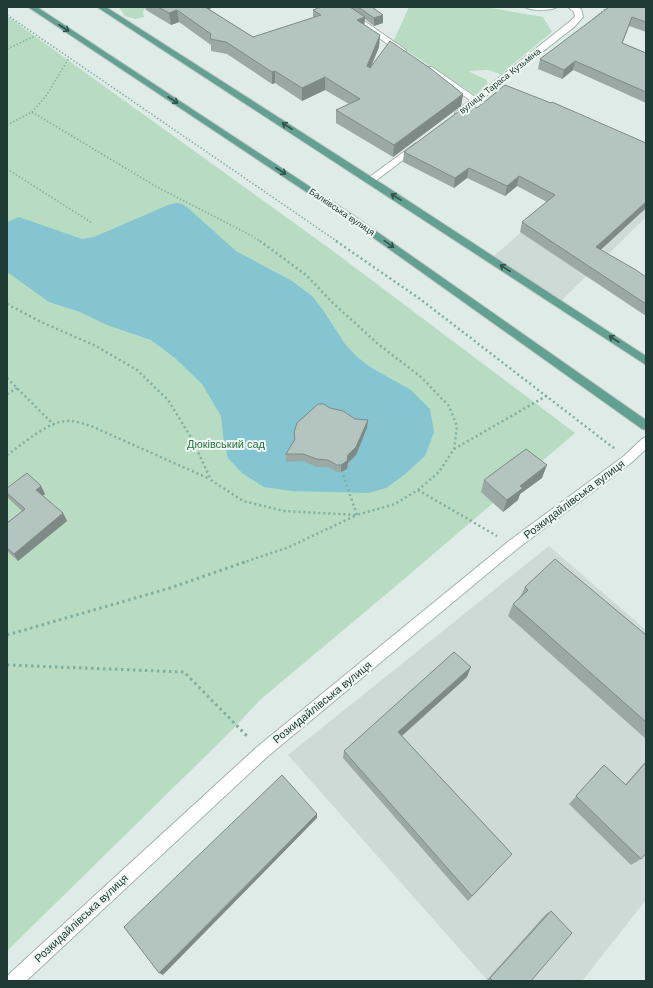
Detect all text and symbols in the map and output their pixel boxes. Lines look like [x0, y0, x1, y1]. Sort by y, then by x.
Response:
one-way arrow [58, 25, 70, 33]
street label: вулиця Тараса Кузьміна [457, 46, 543, 116]
one-way arrow [167, 96, 178, 104]
one-way arrow [281, 122, 293, 130]
one-way arrow [276, 167, 287, 176]
street label: Балківська вулиця [307, 186, 377, 238]
one-way arrow [390, 192, 402, 200]
one-way arrow [383, 240, 394, 248]
one-way arrow [500, 264, 511, 272]
one-way arrow [609, 335, 620, 343]
park label: Дюківський сад [187, 438, 266, 450]
street label: Розкидайлівська вулиця [521, 457, 627, 541]
street label: Розкидайлівська вулиця [270, 659, 374, 745]
street label: Розкидайлівська вулиця [32, 872, 130, 964]

